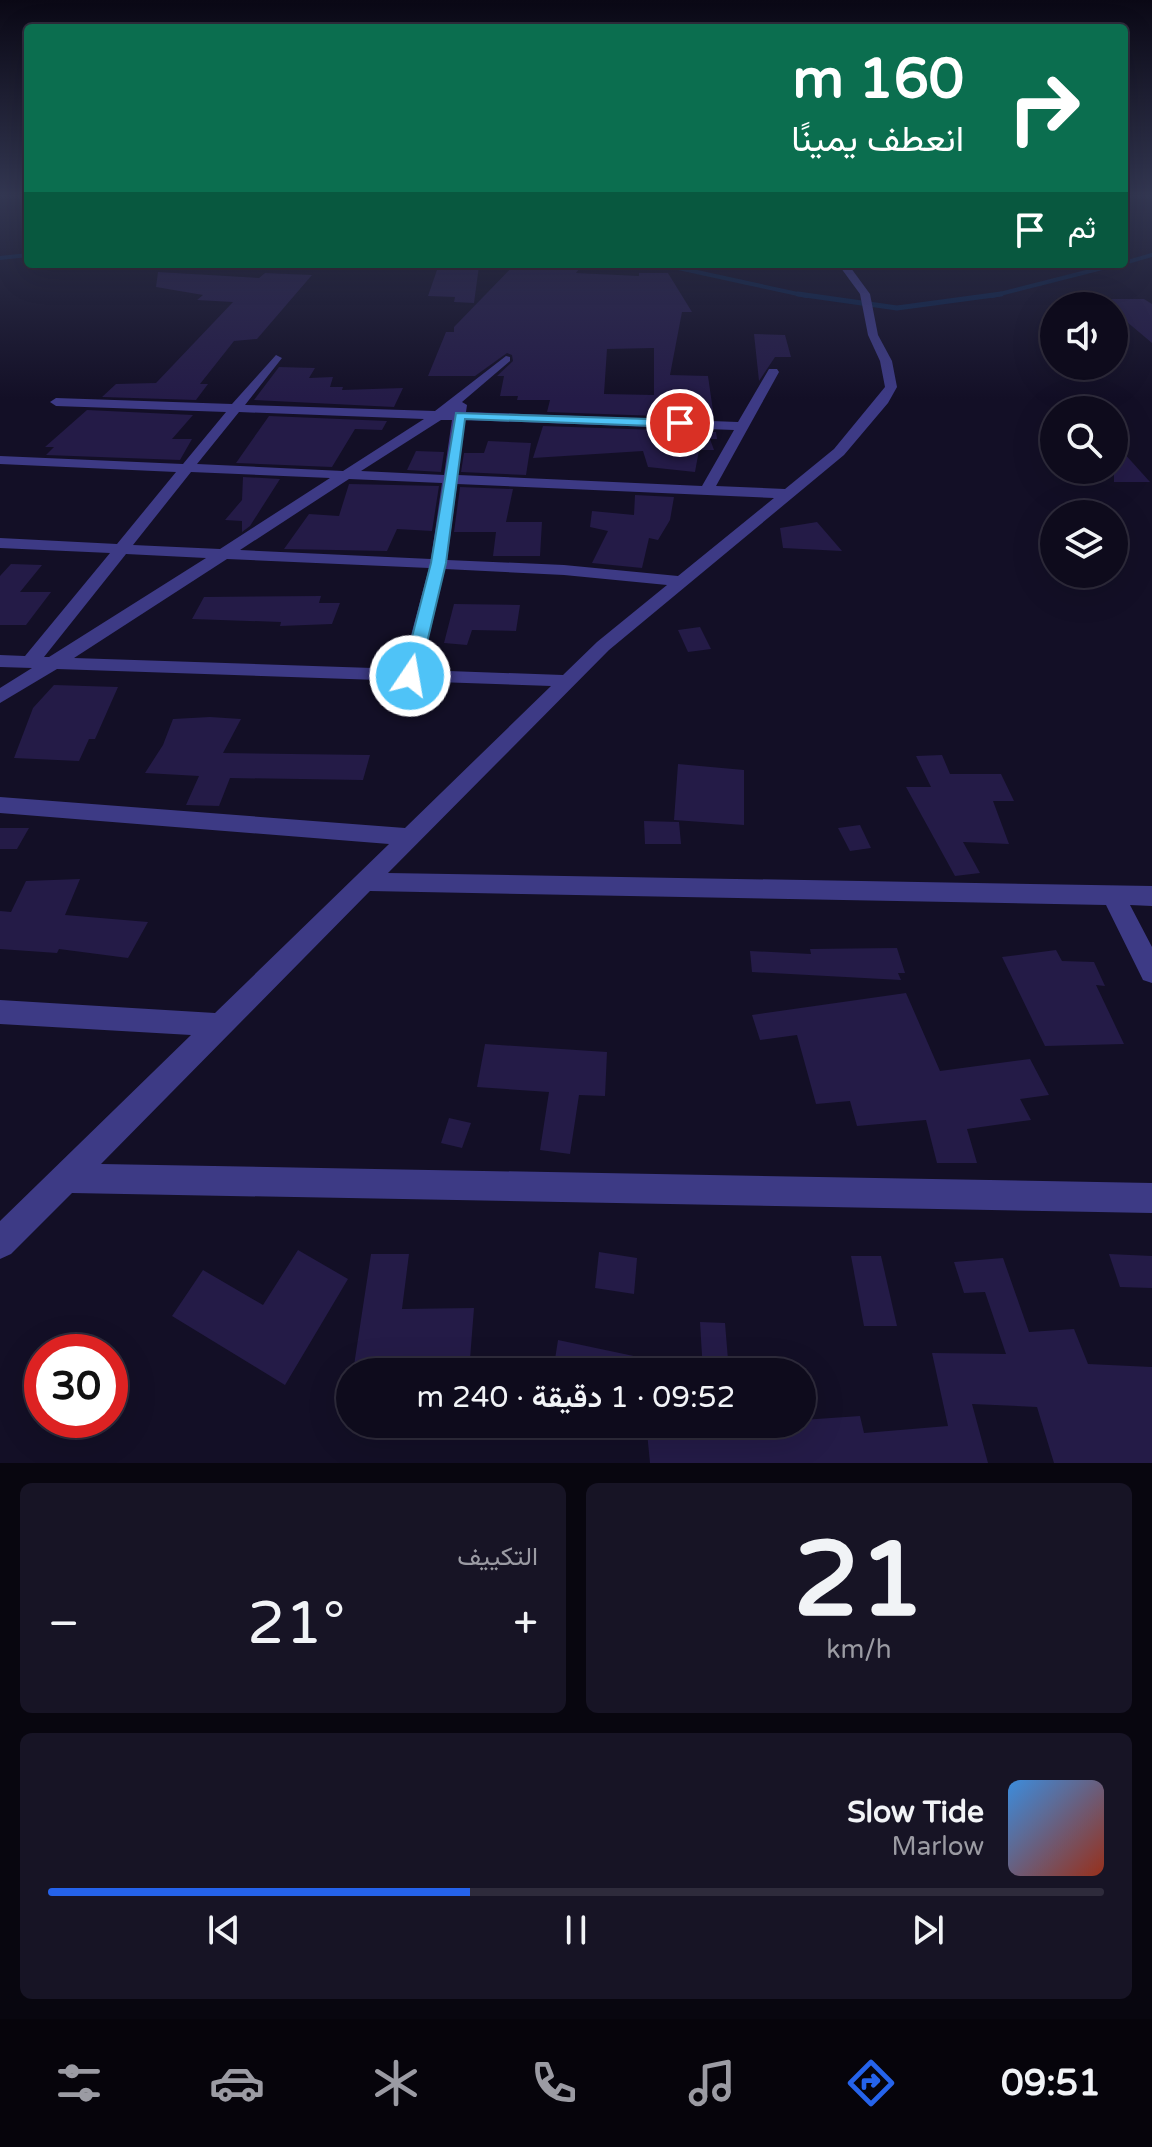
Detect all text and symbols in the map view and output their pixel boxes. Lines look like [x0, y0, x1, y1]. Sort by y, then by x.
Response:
text: 160 m [793, 46, 964, 113]
icon: right [992, 56, 1096, 160]
text: انعطف يمينًا [791, 118, 964, 161]
icon: arrive [1008, 208, 1052, 252]
text: ثم [1068, 210, 1096, 247]
map controls [1040, 292, 1128, 588]
button: sound [1040, 292, 1128, 380]
pin [646, 389, 714, 457]
button: search [1040, 396, 1128, 484]
icon: arrive [658, 401, 702, 445]
button: layers [1040, 500, 1128, 588]
position arrow [368, 634, 452, 718]
speed limit sign: 30 [24, 1334, 128, 1438]
text: 09:52 · 1 دقيقة · 240 m [417, 1379, 735, 1416]
text: 21 [794, 1519, 924, 1644]
text: التكييف [457, 1541, 538, 1572]
text: 21° [247, 1588, 345, 1660]
text: − [48, 1598, 79, 1651]
text: + [513, 1598, 538, 1651]
text: km/h [826, 1634, 892, 1665]
text: Slow Tide [847, 1794, 984, 1831]
text: Marlow [892, 1831, 984, 1862]
icon: previous [202, 1908, 246, 1952]
icon: pause [554, 1908, 598, 1952]
icon: next [906, 1908, 950, 1952]
icon: filters [51, 2055, 107, 2111]
icon: car [209, 2055, 265, 2111]
icon: climate [368, 2055, 424, 2111]
icon: phone [526, 2055, 582, 2111]
icon: music [684, 2055, 740, 2111]
icon: directions [843, 2055, 899, 2111]
text: 09:51 [1001, 2062, 1101, 2105]

